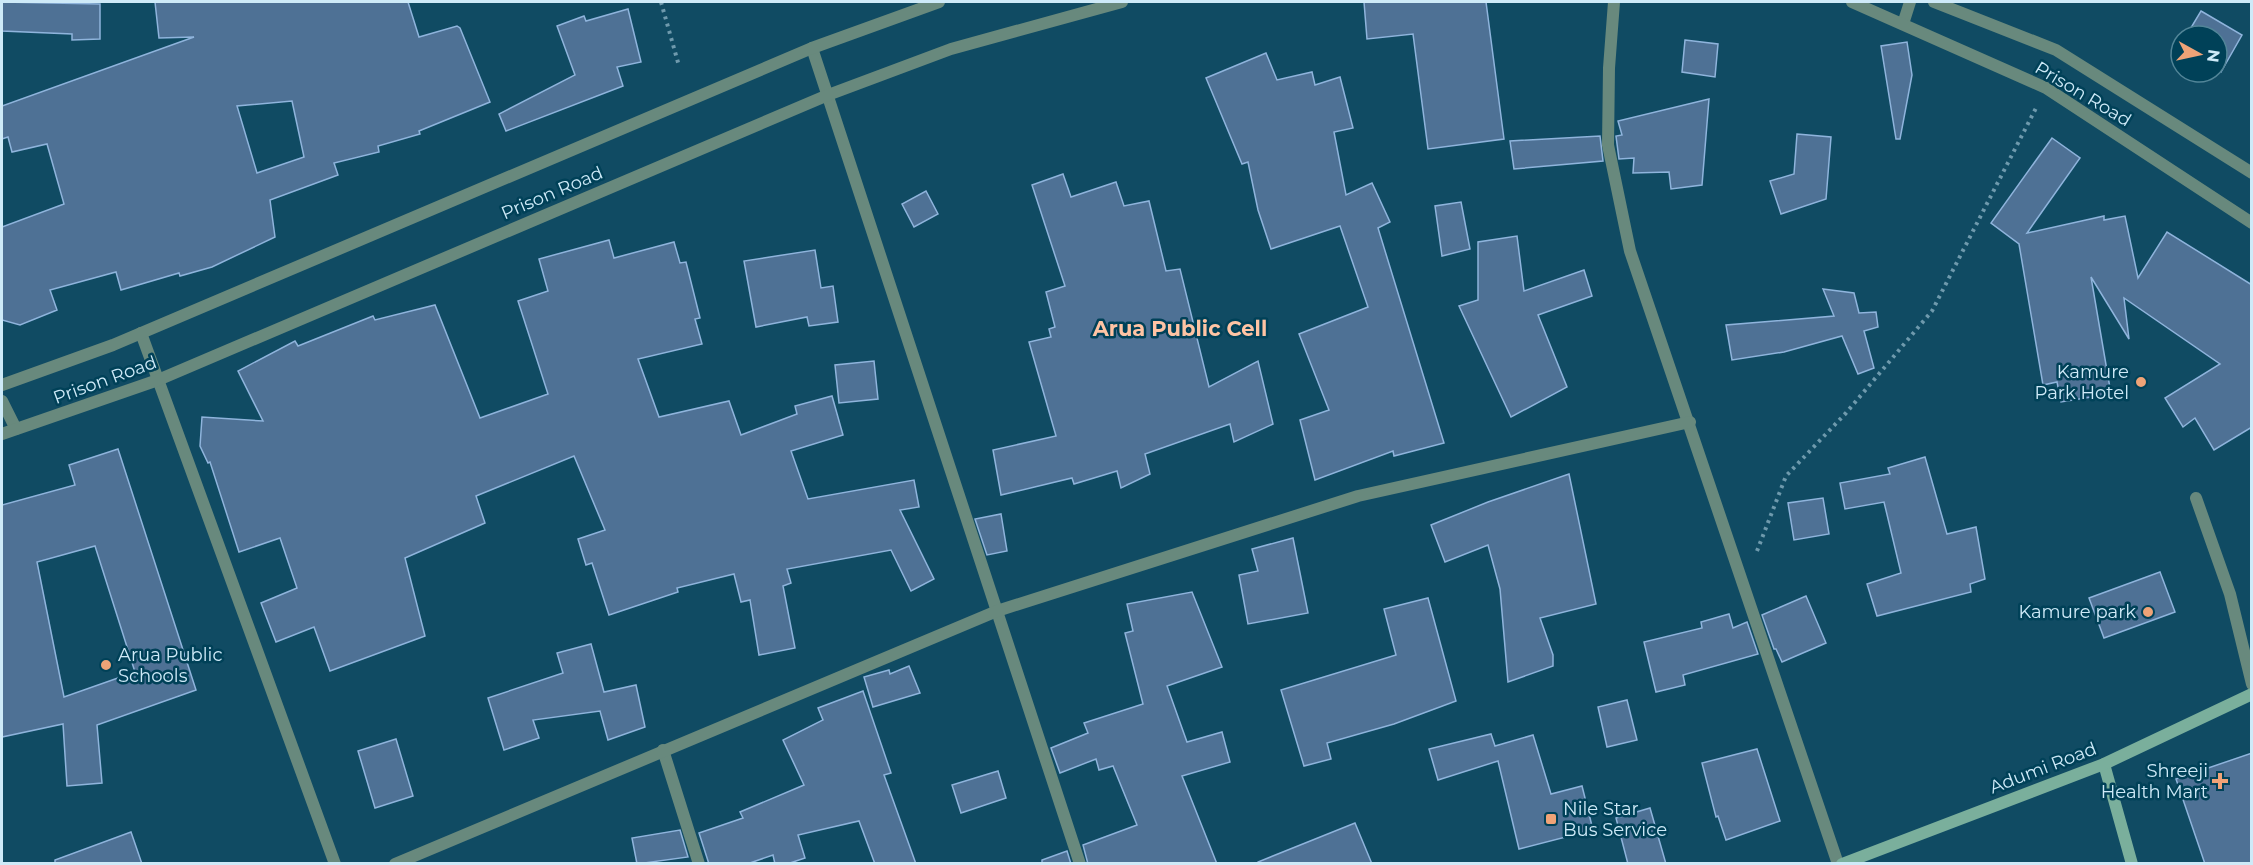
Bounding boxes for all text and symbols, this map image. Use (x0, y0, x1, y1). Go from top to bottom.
north arrow (2169, 24, 2229, 84)
text: N (2203, 48, 2224, 64)
street label: Prison Road (2031, 57, 2135, 131)
street label: Prison Road (498, 162, 606, 224)
district label: Arua Public Cell (1092, 316, 1267, 341)
street label: Prison Road (50, 351, 160, 409)
place label: Kamure Park Hotel (2035, 361, 2129, 404)
marker: Kamure Park Hotel (2134, 375, 2148, 389)
place label: Kamure park (2018, 601, 2136, 623)
marker: Kamure park (2141, 605, 2155, 619)
place label: Arua Public Schools (118, 644, 223, 687)
marker: Arua Public Schools (99, 658, 113, 672)
street label: Adumi Road (1986, 738, 2100, 798)
place label: Shreeji Health Mart (2101, 760, 2208, 803)
marker: Shreeji Health Mart (2213, 774, 2227, 788)
place label: Nile Star Bus Service (1563, 798, 1667, 841)
marker: Nile Star Bus Service (1544, 812, 1558, 826)

